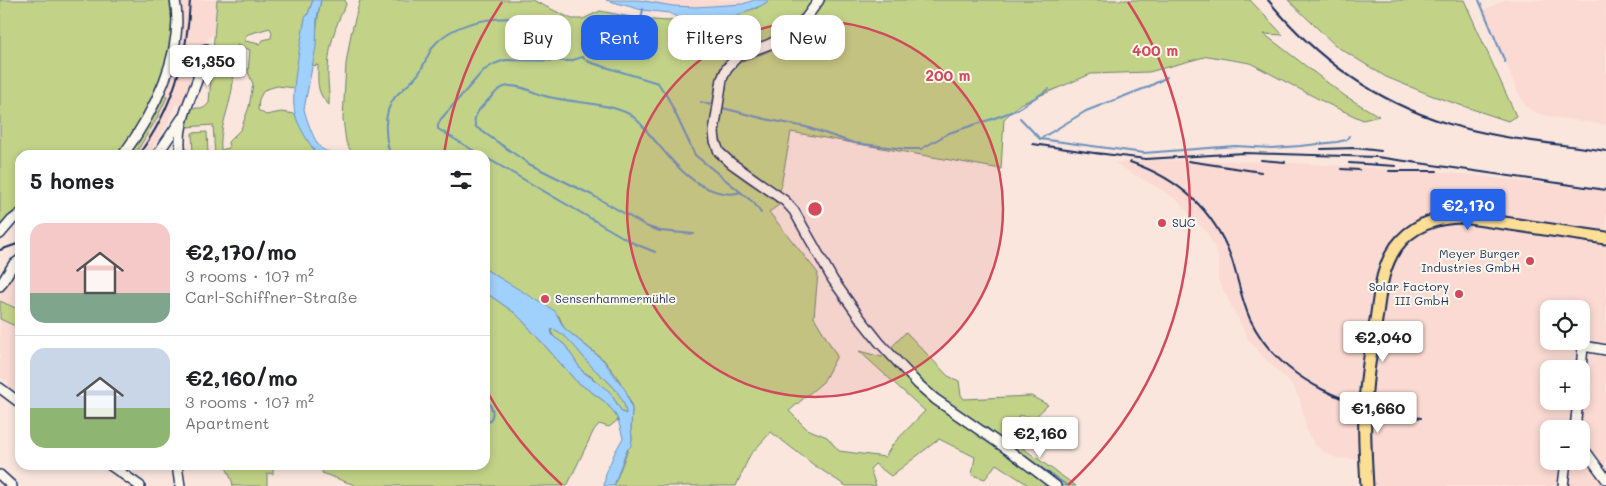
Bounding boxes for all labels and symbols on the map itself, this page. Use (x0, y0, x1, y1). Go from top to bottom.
text: 400 m (1132, 40, 1178, 60)
pin: €1,350 (167, 44, 249, 87)
text: 200 m (926, 65, 971, 85)
pin: €2,170 (1427, 188, 1509, 231)
centre of rings (806, 200, 824, 218)
place label: SUC (1172, 214, 1196, 230)
marker: SUC (1156, 217, 1168, 229)
place label: Meyer Burger Industries GmbH (1421, 245, 1520, 275)
marker: Meyer Burger Industries GmbH (1524, 255, 1536, 267)
place label: Solar Factory III GmbH (1369, 278, 1449, 308)
marker: Solar Factory III GmbH (1453, 288, 1465, 300)
place label: Sensenhammermühle (555, 290, 676, 306)
marker: Sensenhammermühle (539, 293, 551, 305)
pin: €2,040 (1342, 320, 1424, 363)
pin: €1,660 (1337, 392, 1419, 434)
pin: €2,160 (999, 416, 1081, 459)

